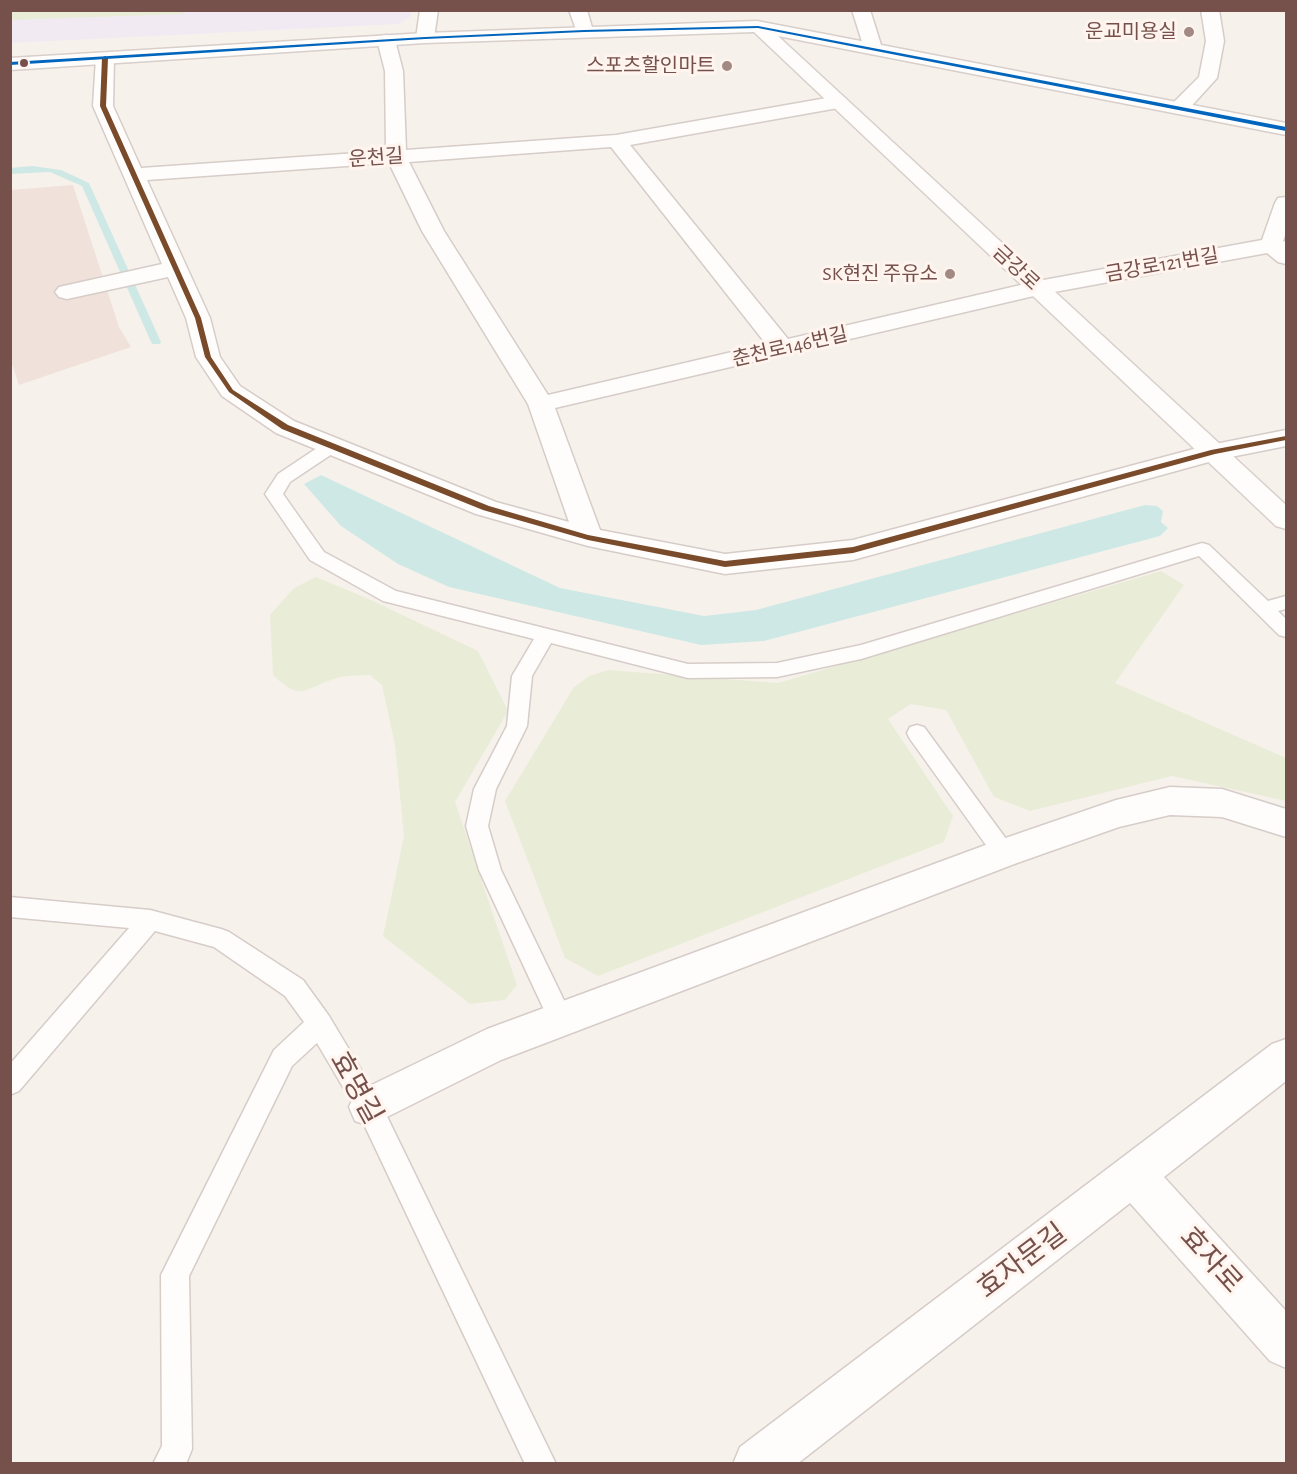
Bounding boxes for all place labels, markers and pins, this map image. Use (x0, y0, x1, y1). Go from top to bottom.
place label: 운교미용실 (1085, 20, 1177, 44)
marker: 운교미용실 (1182, 25, 1196, 39)
place label: 스포츠할인마트 (586, 54, 715, 78)
unlabelled marker (18, 57, 30, 69)
marker: 스포츠할인마트 (720, 59, 734, 73)
place label: SK현진 주유소 (822, 262, 938, 286)
marker: SK현진 주유소 (943, 267, 957, 281)

